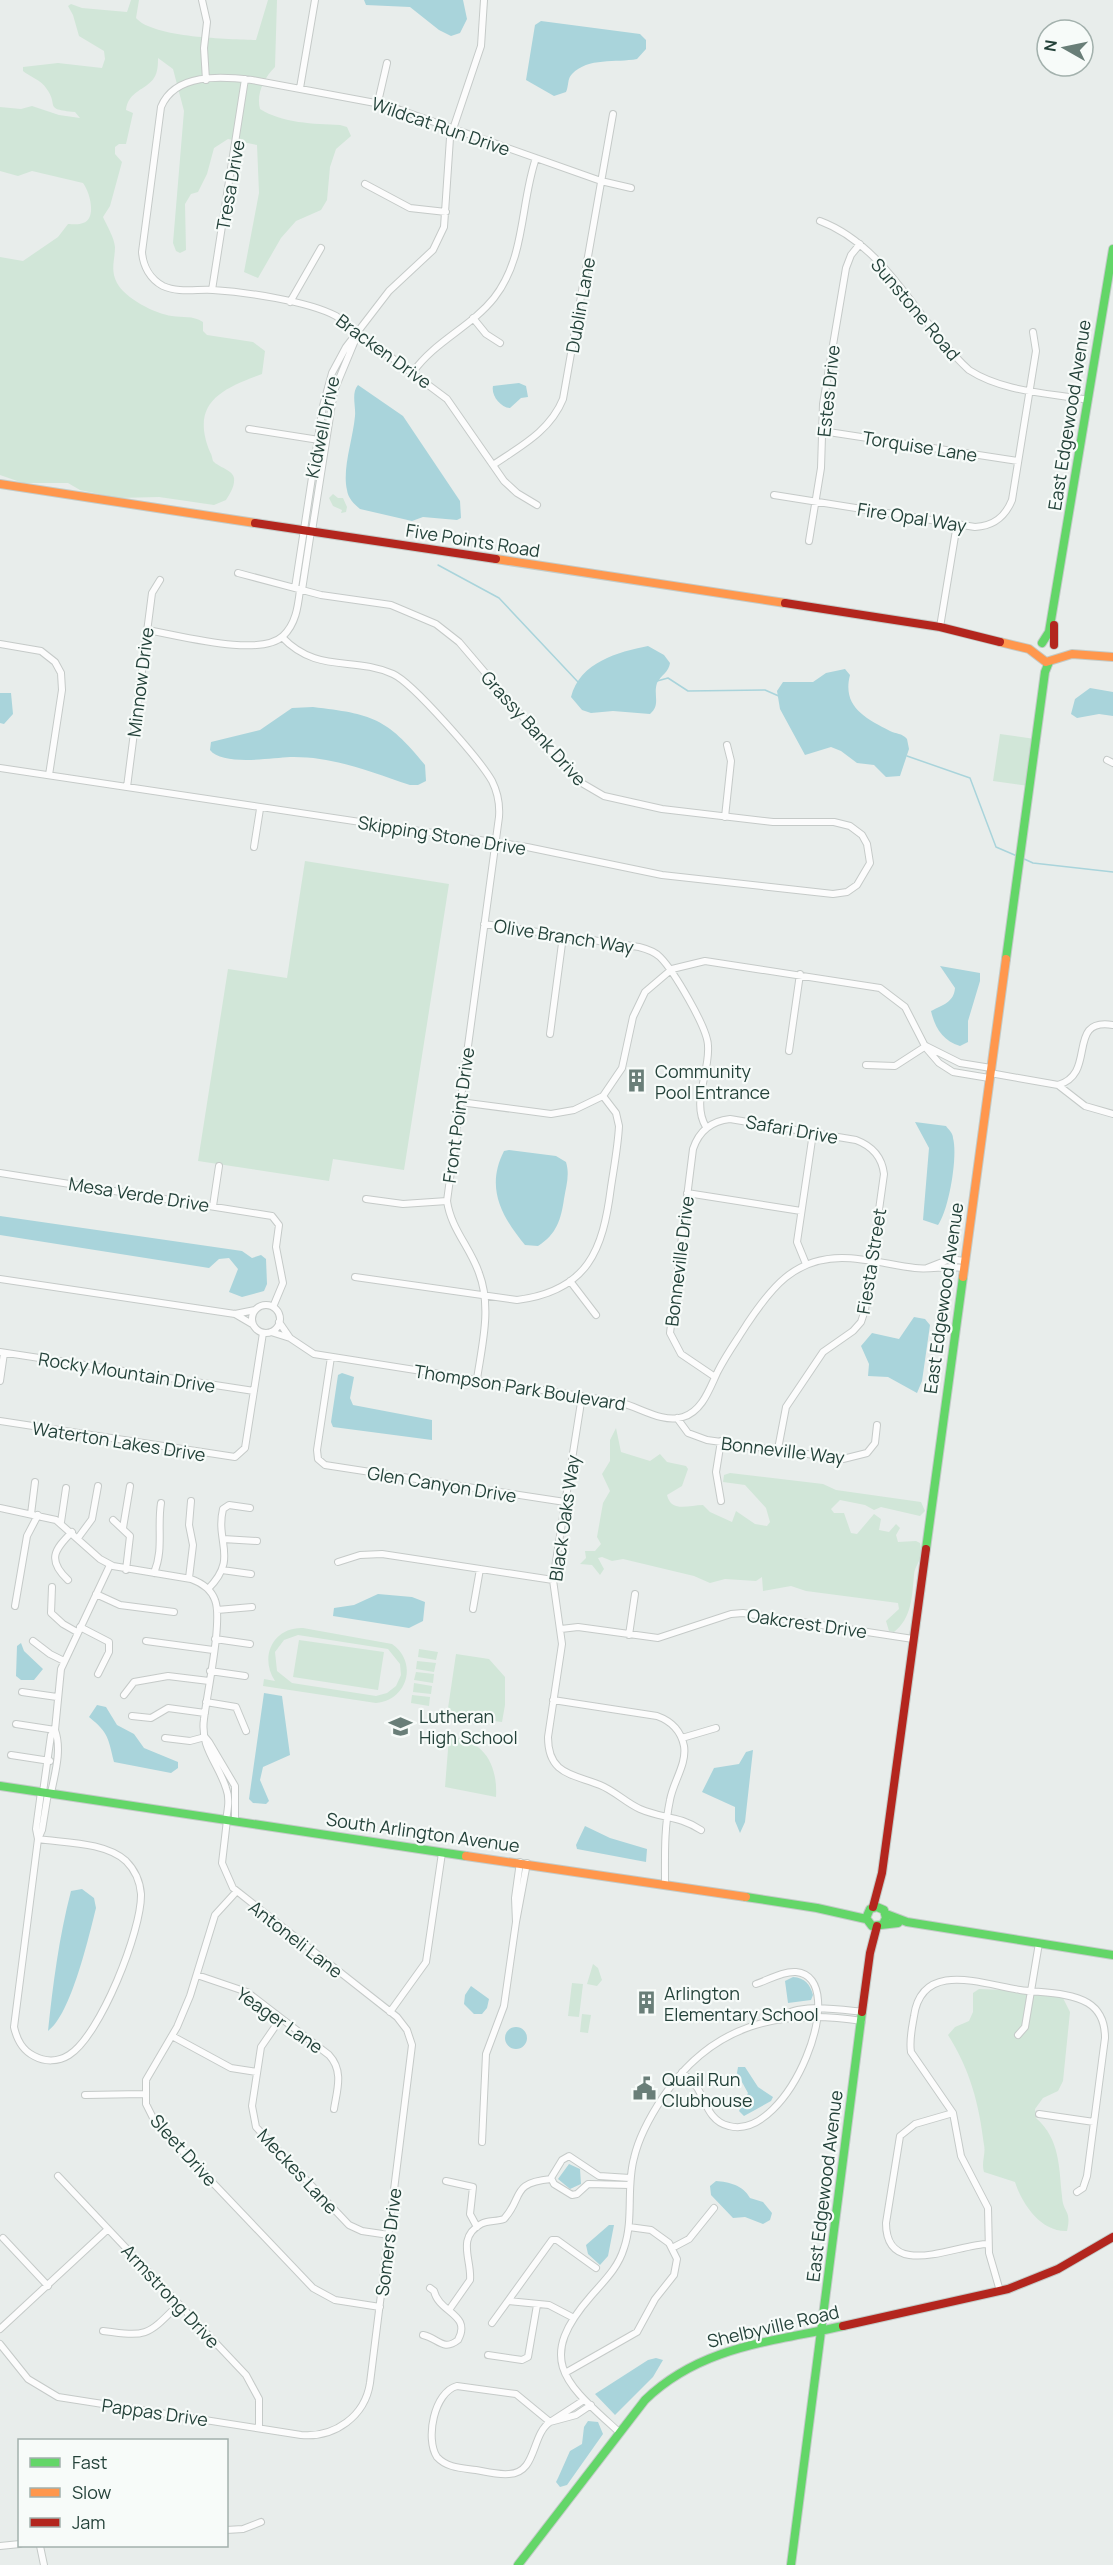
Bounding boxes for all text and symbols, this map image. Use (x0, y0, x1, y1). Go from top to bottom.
north arrow (1035, 18, 1095, 78)
text: N (1038, 38, 1062, 53)
street label: Wildcat Run Drive (369, 91, 513, 161)
street label: Tresa Drive (210, 138, 250, 232)
street label: Sunstone Road (866, 253, 966, 365)
street label: Dublin Lane (560, 255, 600, 355)
street label: Bracken Drive (331, 308, 437, 394)
street label: East Edgewood Avenue (1042, 318, 1096, 512)
street label: Estes Drive (811, 344, 845, 438)
street label: Kidwell Drive (299, 374, 345, 480)
street label: Torquise Lane (861, 425, 979, 467)
street label: Fire Opal Way (856, 497, 969, 538)
street label: Five Points Road (404, 518, 542, 562)
street label: Minnow Drive (121, 626, 159, 738)
street label: Grassy Bank Drive (476, 665, 592, 791)
street label: Skipping Stone Drive (356, 810, 528, 860)
street label: Olive Branch Way (492, 913, 636, 959)
street label: Front Point Drive (437, 1046, 479, 1184)
place label: Community Pool Entrance (655, 1059, 770, 1104)
building icon: Community Pool Entrance (624, 1068, 650, 1094)
street label: Safari Drive (744, 1109, 840, 1149)
street label: Mesa Verde Drive (67, 1171, 211, 1217)
street label: Bonneville Drive (659, 1194, 699, 1328)
street label: East Edgewood Avenue (918, 1201, 968, 1395)
street label: Fiesta Street (851, 1206, 891, 1316)
street label: Rocky Mountain Drive (37, 1346, 217, 1398)
street label: Thompson Park Boulevard (412, 1358, 628, 1416)
street label: Waterton Lakes Drive (31, 1415, 207, 1467)
street label: Bonneville Way (720, 1431, 847, 1470)
street label: Black Oaks Way (543, 1453, 585, 1583)
street label: Glen Canyon Drive (366, 1460, 518, 1508)
street label: Oakcrest Drive (745, 1603, 869, 1643)
place label: Lutheran High School (419, 1704, 518, 1749)
school or university icon: Lutheran High School (388, 1713, 414, 1739)
street label: South Arlington Avenue (325, 1807, 521, 1857)
street label: Antoneli Lane (244, 1895, 348, 1983)
street label: Yeager Lane (232, 1981, 328, 2059)
place label: Arlington Elementary School (664, 1981, 819, 2026)
building icon: Arlington Elementary School (633, 1990, 659, 2016)
place label: Quail Run Clubhouse (662, 2067, 752, 2112)
public building icon: Quail Run Clubhouse (631, 2076, 657, 2102)
street label: East Edgewood Avenue (800, 2089, 848, 2283)
street label: Sleet Drive (145, 2109, 223, 2191)
street label: Meckes Lane (252, 2123, 344, 2219)
street label: Somers Drive (369, 2187, 407, 2297)
street label: Armstrong Drive (117, 2239, 225, 2353)
street label: Shelbyville Road (705, 2299, 841, 2353)
street label: Pappas Drive (100, 2393, 210, 2431)
legend (18, 2439, 228, 2547)
text: Fast (72, 2450, 107, 2474)
text: Slow (72, 2480, 112, 2504)
text: Jam (72, 2510, 106, 2534)

